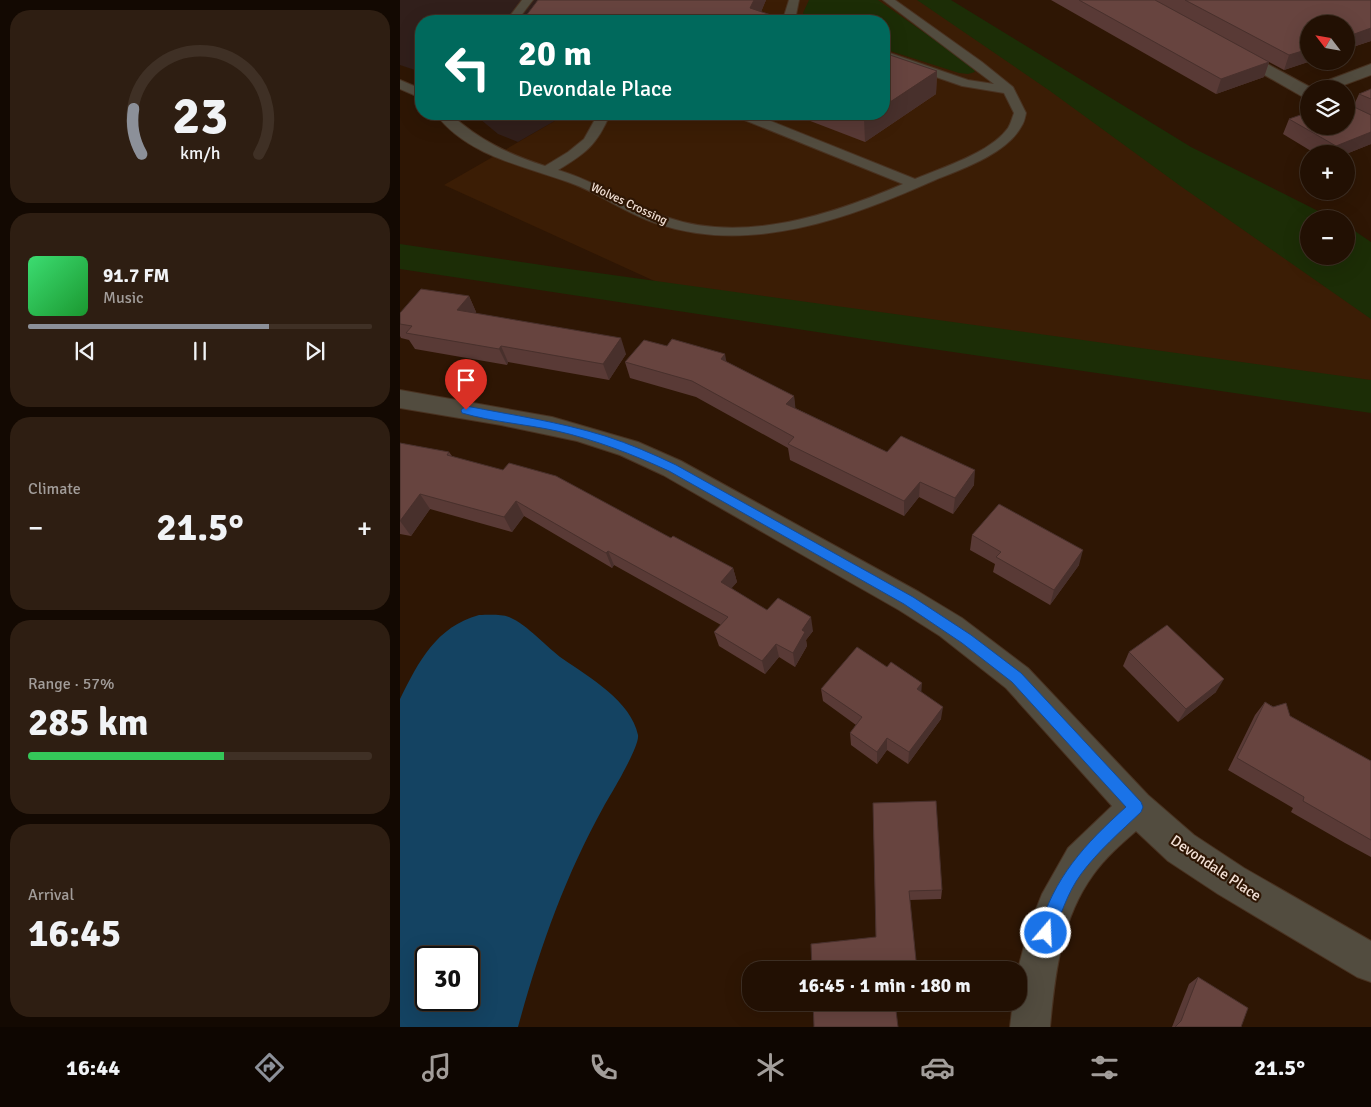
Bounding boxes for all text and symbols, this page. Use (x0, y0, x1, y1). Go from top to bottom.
north arrow (1300, 15, 1355, 70)
map controls (1300, 15, 1355, 265)
text: 20 m (518, 32, 592, 75)
icon: left (435, 35, 500, 100)
text: Devondale Place (518, 75, 672, 102)
button: layers (1300, 80, 1355, 135)
text: 23 (172, 84, 228, 148)
text: km/h (180, 142, 220, 164)
button: + (1300, 145, 1355, 200)
street label: Wolves Crossing (588, 180, 670, 228)
button: − (1300, 210, 1355, 265)
text: 91.7 FM (103, 264, 169, 288)
text: Music (103, 288, 144, 308)
icon: previous (71, 337, 99, 365)
icon: pause (186, 337, 214, 365)
icon: next (301, 337, 329, 365)
pin (445, 359, 487, 410)
icon: arrive (452, 366, 480, 394)
text: Climate (28, 479, 81, 499)
text: 21.5° (156, 504, 244, 551)
text: − (28, 511, 43, 545)
text: + (357, 511, 372, 545)
text: Range · 57% (28, 674, 114, 694)
text: 285 km (28, 699, 149, 746)
street label: Devondale Place (1167, 831, 1265, 905)
text: Arrival (28, 885, 74, 905)
position arrow (1019, 906, 1071, 958)
text: 16:45 (28, 910, 121, 957)
speed limit sign: 30 (415, 946, 480, 1011)
text: 16:45 · 1 min · 180 m (798, 974, 971, 998)
icon: directions (252, 1050, 287, 1085)
icon: music (419, 1050, 454, 1085)
icon: phone (586, 1050, 621, 1085)
icon: climate (753, 1050, 788, 1085)
icon: car (920, 1050, 955, 1085)
icon: filters (1087, 1050, 1122, 1085)
text: 16:44 (66, 1054, 120, 1081)
text: 21.5° (1254, 1054, 1305, 1081)

